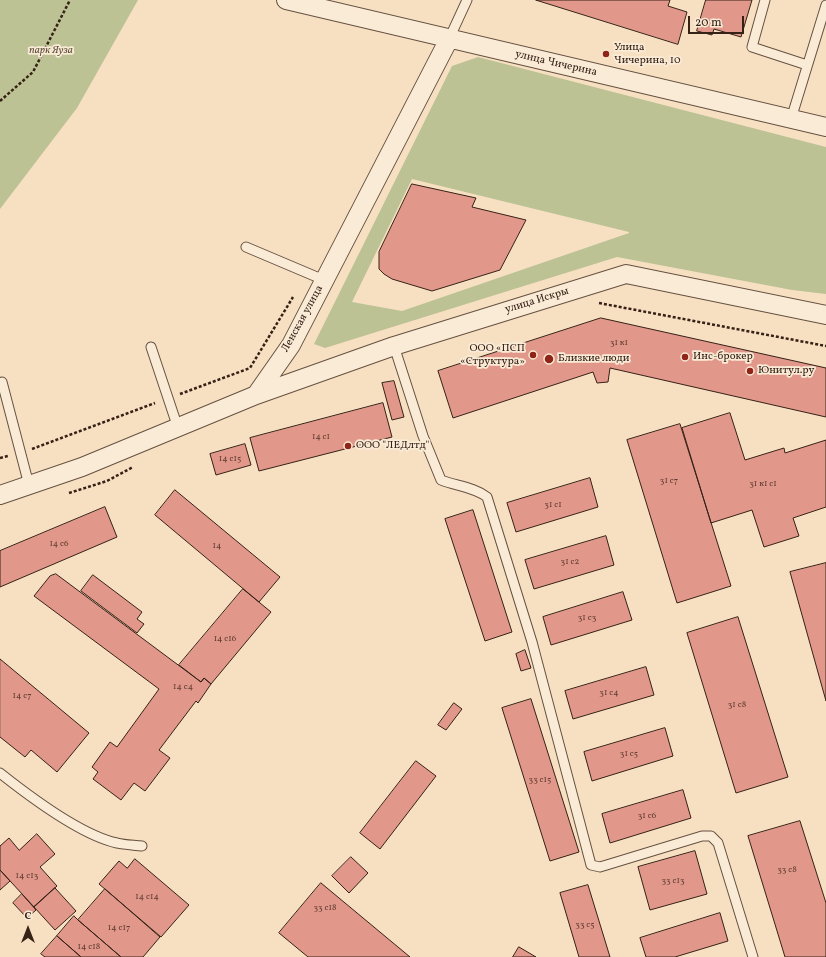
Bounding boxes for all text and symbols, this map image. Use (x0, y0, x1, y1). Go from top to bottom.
scale bar (690, 8, 746, 34)
text: 20 m (695, 15, 722, 31)
place label: Улица Чичерина, 10 (614, 41, 681, 67)
park label: парк Яуза (29, 44, 73, 58)
street label: улица Чичерина (514, 48, 598, 80)
marker: Улица Чичерина, 10 (601, 49, 611, 59)
street label: Ленская улица (279, 283, 327, 355)
street label: улица Искры (504, 285, 570, 317)
house number: 31 к1 (610, 338, 628, 348)
place label: ООО «ПСП «Структура» (460, 342, 525, 368)
marker: ООО «ПСП «Структура» (528, 350, 538, 360)
place label: Инс-брокер (693, 350, 753, 364)
place label: Близкие люди (558, 352, 629, 366)
marker: Инс-брокер (680, 352, 690, 362)
marker: Близкие люди (543, 353, 555, 365)
place label: Юнитул.ру (758, 364, 814, 378)
marker: Юнитул.ру (745, 366, 755, 376)
house number: 14 с1 (312, 432, 330, 442)
place label: ООО "ЛЕДлтд" (356, 439, 429, 453)
marker: ООО "ЛЕДлтд" (343, 441, 353, 451)
house number: 14 с15 (219, 454, 241, 464)
house number: 31 с7 (660, 476, 678, 486)
house number: 31 к1 с1 (749, 479, 777, 489)
house number: 31 с1 (544, 500, 562, 510)
house number: 14 с6 (49, 539, 69, 549)
house number: 14 (213, 541, 221, 551)
house number: 31 с2 (561, 557, 579, 567)
house number: 31 с3 (578, 613, 596, 623)
house number: 14 с16 (214, 634, 236, 644)
house number: 14 с4 (173, 682, 193, 692)
house number: 31 с4 (599, 688, 619, 698)
house number: 14 с7 (12, 691, 32, 701)
house number: 31 с8 (728, 700, 746, 710)
house number: 31 с5 (620, 749, 638, 759)
house number: 33 с15 (529, 775, 551, 785)
house number: 31 с6 (638, 811, 656, 821)
house number: 33 с8 (777, 865, 797, 875)
house number: 14 с13 (16, 871, 38, 881)
house number: 33 с13 (661, 876, 685, 886)
house number: 14 с14 (135, 892, 159, 902)
house number: 33 с18 (313, 903, 337, 913)
north arrow (8, 909, 48, 949)
text: С (24, 909, 32, 924)
house number: 33 с5 (575, 920, 595, 930)
house number: 14 с17 (108, 923, 130, 933)
house number: 14 с18 (78, 942, 100, 952)

